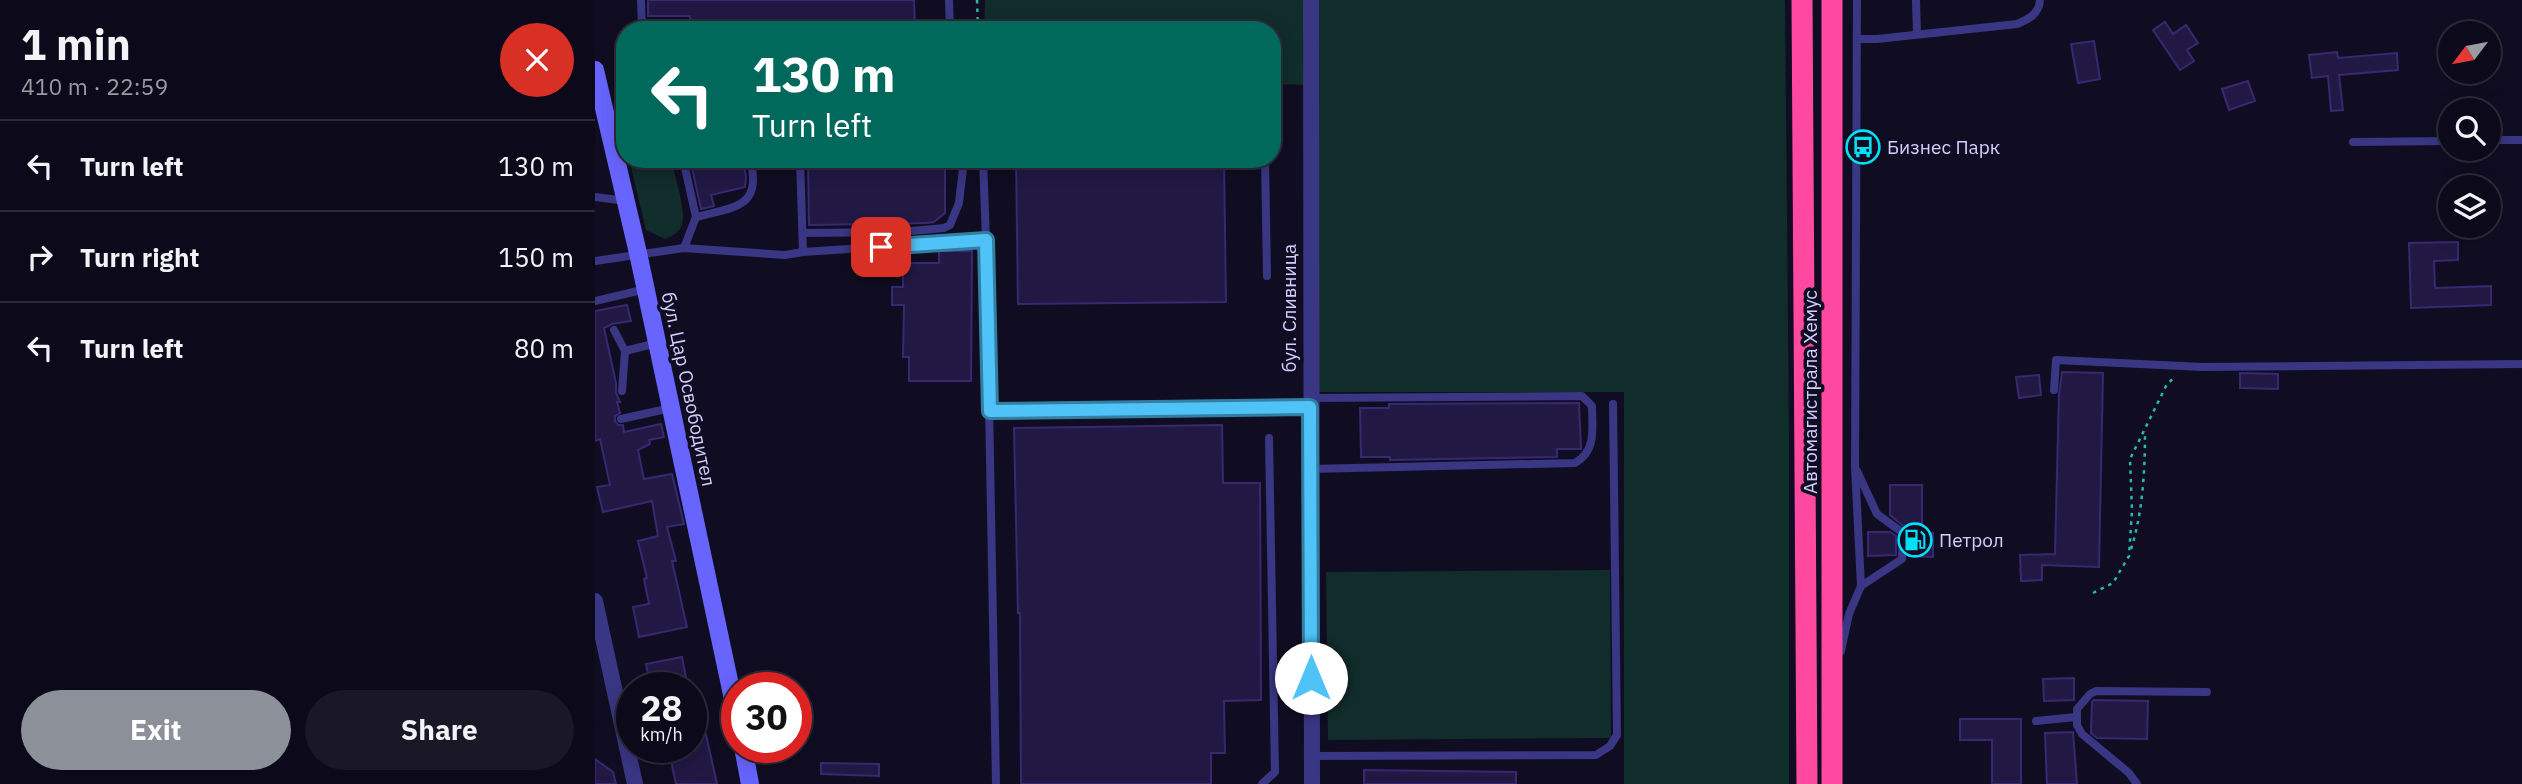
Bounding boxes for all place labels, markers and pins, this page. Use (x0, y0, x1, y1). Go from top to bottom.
bus stop icon: Бизнес Парк (1844, 128, 1882, 166)
place label: Бизнес Парк (1887, 135, 2000, 159)
pin (851, 217, 911, 277)
fuel station icon: Петрол (1896, 521, 1934, 559)
place label: Петрол (1939, 528, 2004, 552)

